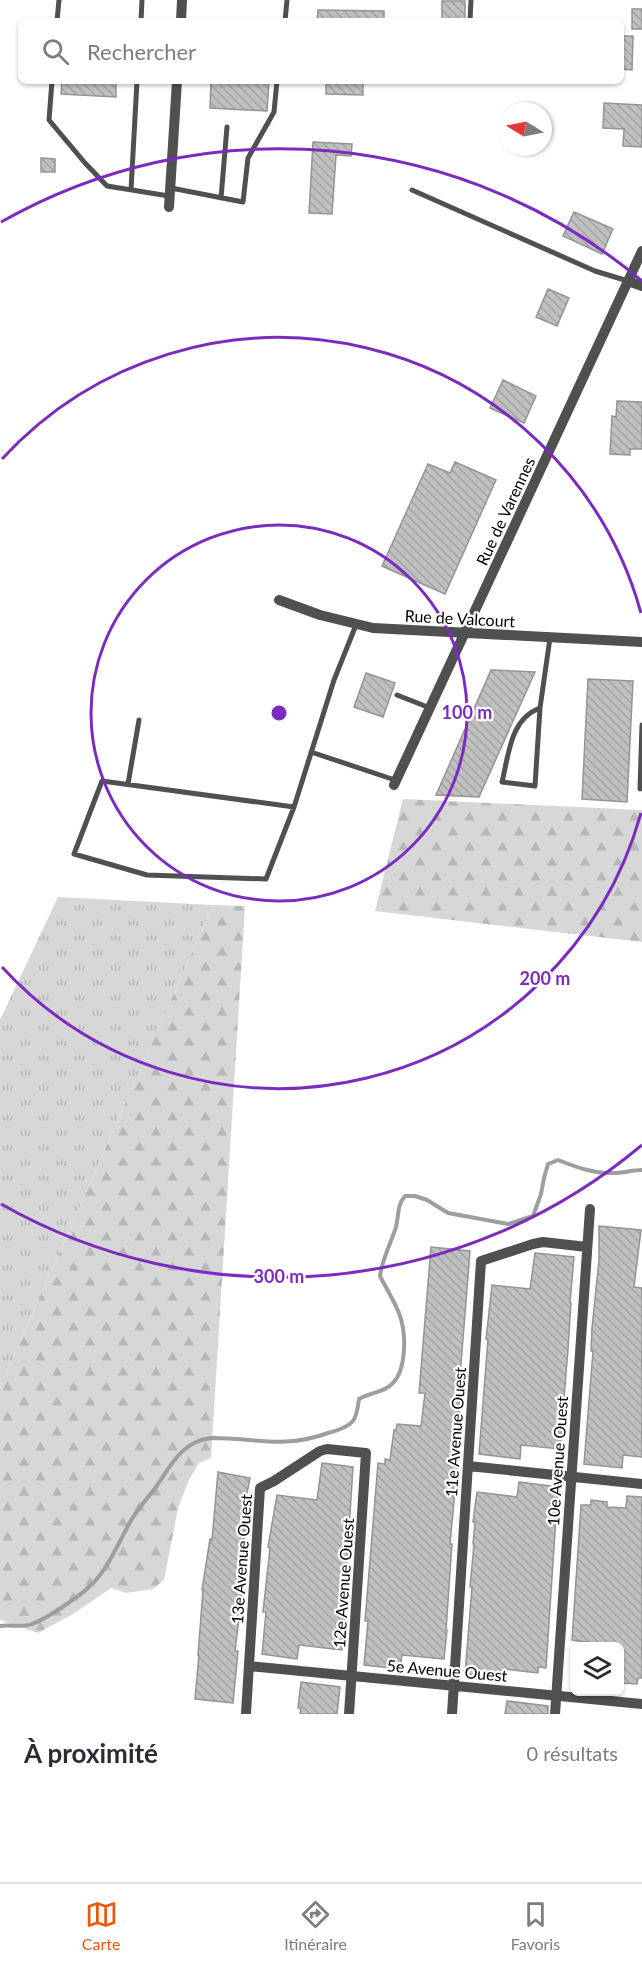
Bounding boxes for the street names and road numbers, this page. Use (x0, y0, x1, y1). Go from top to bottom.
street label: Rue de Varennes (472, 454, 538, 568)
street label: Rue de Valcourt (404, 606, 516, 630)
street label: 11e Avenue Ouest (441, 1366, 469, 1498)
street label: 10e Avenue Ouest (543, 1395, 571, 1527)
street label: 13e Avenue Ouest (227, 1493, 255, 1625)
street label: 12e Avenue Ouest (329, 1517, 357, 1649)
street label: 5e Avenue Ouest (386, 1655, 508, 1685)

